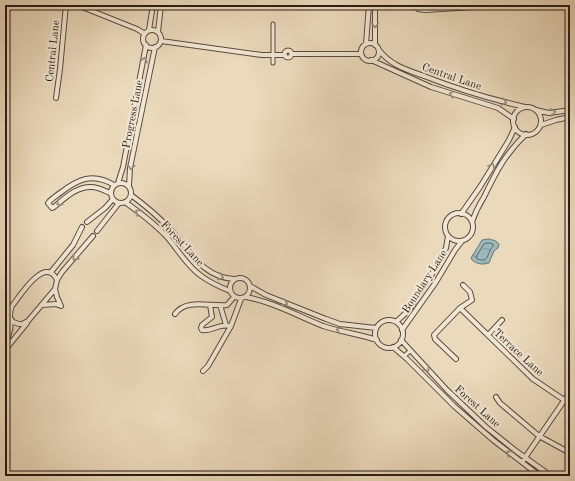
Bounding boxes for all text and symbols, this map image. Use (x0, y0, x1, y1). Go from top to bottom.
street label: Central Lane (45, 20, 62, 83)
one-way arrow (370, 22, 379, 28)
one-way arrow (139, 57, 148, 63)
street label: Central Lane (420, 62, 483, 93)
street label: Progress Lane (121, 79, 145, 149)
one-way arrow (449, 90, 456, 99)
one-way arrow (500, 97, 507, 106)
one-way arrow (550, 108, 556, 117)
one-way arrow (488, 163, 495, 170)
one-way arrow (127, 164, 136, 170)
one-way arrow (57, 198, 64, 205)
one-way arrow (136, 209, 143, 216)
street label: Forest Lane (158, 219, 205, 269)
street label: Boundary Lane (401, 248, 450, 316)
one-way arrow (72, 253, 79, 260)
one-way arrow (218, 272, 225, 280)
one-way arrow (281, 298, 289, 306)
one-way arrow (336, 326, 343, 335)
street label: Terrace Lane (491, 327, 545, 379)
one-way arrow (422, 364, 430, 372)
street label: Forest Lane (452, 384, 502, 430)
one-way arrow (506, 450, 513, 457)

